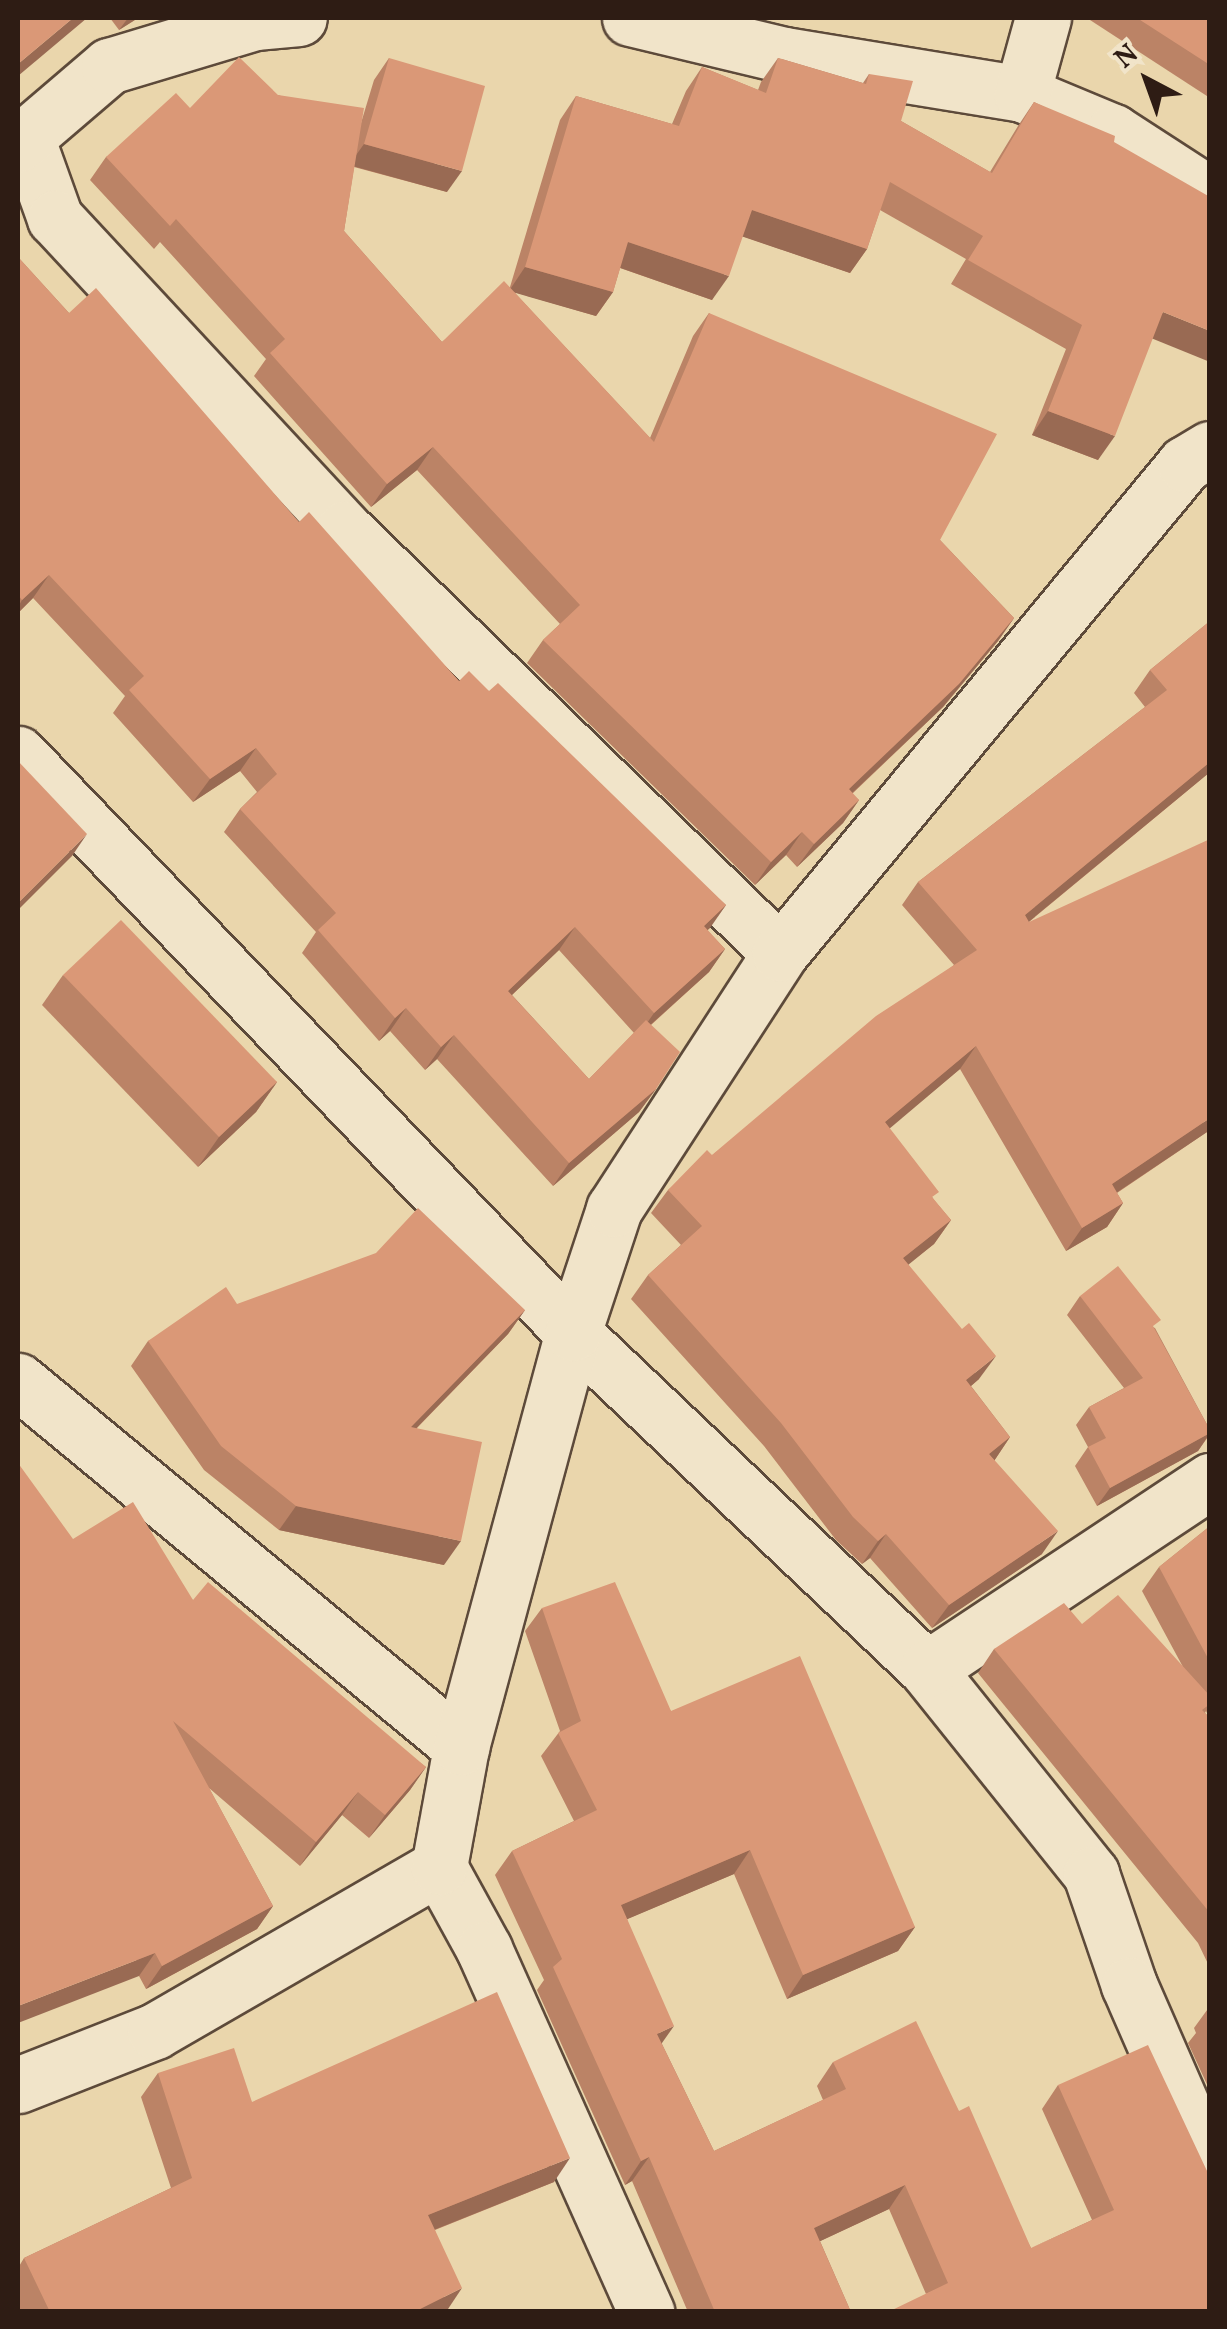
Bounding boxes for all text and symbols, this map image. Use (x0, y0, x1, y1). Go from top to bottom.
north arrow (1097, 30, 1197, 130)
text: N (1107, 36, 1147, 78)

